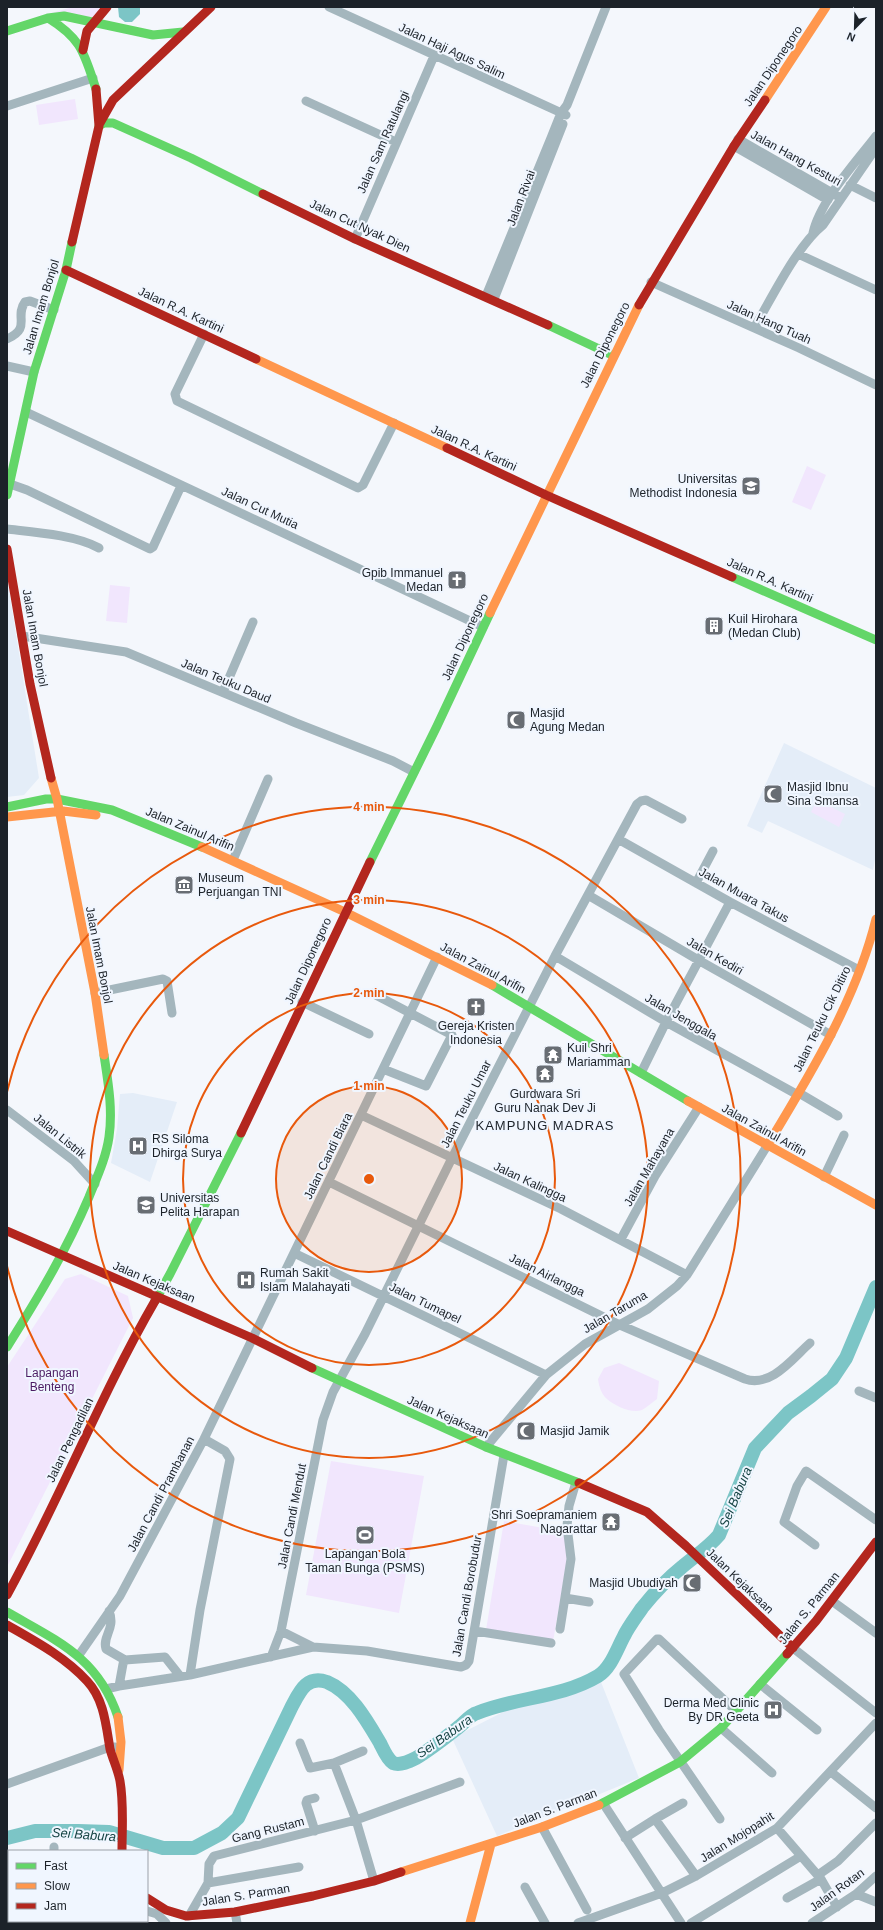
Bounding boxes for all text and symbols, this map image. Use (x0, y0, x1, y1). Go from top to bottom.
north arrow (835, 8, 875, 48)
street label: Jalan Haji Agus Salim (396, 20, 508, 82)
street label: Jalan Diponegoro (741, 23, 805, 109)
text: N (845, 30, 857, 44)
street label: Jalan Sam Ratulangi (354, 89, 412, 195)
street label: Jalan Hang Kesturi (748, 127, 844, 189)
street label: Jalan Rivai (504, 168, 538, 228)
street label: Jalan Cut Nyak Dien (307, 197, 413, 255)
street label: Jalan Imam Bonjol (20, 258, 62, 356)
street label: Jalan R.A. Kartini (136, 284, 226, 336)
street label: Jalan Hang Tuah (725, 297, 813, 347)
street label: Jalan Diponegoro (577, 300, 633, 390)
street label: Jalan R.A. Kartini (429, 422, 519, 474)
place label: Universitas Methodist Indonesia (630, 472, 737, 500)
school or university icon: Universitas Methodist Indonesia (740, 475, 762, 497)
street label: Jalan Cut Mutia (219, 484, 301, 532)
street label: Jalan R.A. Kartini (725, 555, 815, 605)
place label: Gpib Immanuel Medan (362, 566, 443, 594)
church icon: Gpib Immanuel Medan (446, 569, 468, 591)
street label: Jalan Imam Bonjol (20, 588, 50, 688)
street label: Jalan Diponegoro (439, 591, 491, 683)
place label: Kuil Hirohara (Medan Club) (728, 612, 801, 640)
building icon: Kuil Hirohara (Medan Club) (703, 615, 725, 637)
street label: Jalan Teuku Daud (179, 656, 273, 706)
place label: Masjid Agung Medan (530, 706, 605, 734)
mosque icon: Masjid Agung Medan (505, 709, 527, 731)
place label: Masjid Ibnu Sina Smansa (787, 780, 859, 808)
mosque icon: Masjid Ibnu Sina Smansa (762, 783, 784, 805)
text: 4 min (353, 800, 385, 814)
street label: Jalan Zainul Arifin (144, 804, 236, 854)
street label: Jalan Muara Takus (697, 865, 791, 925)
place label: Museum Perjuangan TNI (198, 871, 282, 899)
museum icon: Museum Perjuangan TNI (173, 874, 195, 896)
text: 3 min (353, 893, 385, 907)
street label: Jalan Imam Bonjol (83, 905, 115, 1005)
street label: Jalan Diponegoro (282, 915, 334, 1007)
street label: Jalan Kediri (684, 934, 746, 978)
street label: Jalan Zainul Arifin (438, 940, 528, 996)
street label: Jalan Teuku Cik Ditiro (790, 964, 854, 1074)
text: 2 min (353, 986, 385, 1000)
street label: Jalan Jenggala (643, 991, 720, 1043)
church icon: Gereja Kristen Indonesia (465, 996, 487, 1018)
place label: Gereja Kristen Indonesia (438, 1019, 514, 1047)
place label: Kuil Shri Mariamman (567, 1041, 630, 1069)
temple icon: Kuil Shri Mariamman (542, 1044, 564, 1066)
street label: Jalan Teuku Umar (438, 1058, 494, 1150)
temple icon: Gurdwara Sri Guru Nanak Dev Ji (534, 1063, 556, 1085)
text: 1 min (353, 1079, 385, 1093)
place label: Gurdwara Sri Guru Nanak Dev Ji (494, 1087, 596, 1115)
street label: Jalan Zainul Arifin (719, 1101, 809, 1159)
street label: Jalan Candi Biara (301, 1110, 355, 1202)
street label: Jalan Listrik (31, 1111, 90, 1162)
district label: KAMPUNG MADRAS (476, 1118, 614, 1133)
street label: Jalan Mahayana (621, 1125, 677, 1209)
place label: RS Siloma Dhirga Surya (152, 1132, 222, 1160)
hospital icon: RS Siloma Dhirga Surya (127, 1135, 149, 1157)
street label: Jalan Kalingga (491, 1159, 569, 1205)
centre of rings (362, 1172, 376, 1186)
place label: Universitas Pelita Harapan (160, 1191, 239, 1219)
school or university icon: Universitas Pelita Harapan (135, 1194, 157, 1216)
street label: Jalan Airlangga (507, 1251, 587, 1299)
street label: Jalan Kejaksaan (111, 1258, 197, 1306)
place label: Rumah Sakit Islam Malahayati (260, 1266, 350, 1294)
hospital icon: Rumah Sakit Islam Malahayati (235, 1269, 257, 1291)
street label: Jalan Tumapel (387, 1280, 463, 1326)
street label: Jalan Taruma (580, 1288, 650, 1336)
park label: Lapangan Benteng (25, 1366, 79, 1394)
street label: Jalan Kejaksaan (405, 1393, 491, 1441)
street label: Jalan Pengadilan (44, 1396, 96, 1484)
mosque icon: Masjid Jamik (515, 1420, 537, 1442)
place label: Masjid Jamik (540, 1424, 610, 1438)
street label: Jalan Candi Prambanan (125, 1434, 197, 1554)
street label: Jalan Candi Mendut (275, 1462, 309, 1570)
water label: Sei Babura (716, 1465, 755, 1530)
place label: Shri Soepramaniem Nagarattar (491, 1508, 597, 1536)
temple icon: Shri Soepramaniem Nagarattar (600, 1511, 622, 1533)
sports icon: Lapangan Bola Taman Bunga (PSMS) (354, 1524, 376, 1546)
street label: Jalan Candi Borobudur (449, 1534, 485, 1658)
street label: Jalan Kejaksaan (703, 1545, 777, 1617)
place label: Lapangan Bola Taman Bunga (PSMS) (305, 1547, 425, 1575)
street label: Jalan S. Parman (776, 1569, 842, 1647)
mosque icon: Masjid Ubudiyah (681, 1572, 703, 1594)
place label: Masjid Ubudiyah (589, 1576, 678, 1590)
place label: Derma Med Clinic By DR Geeta (664, 1696, 759, 1724)
hospital icon: Derma Med Clinic By DR Geeta (762, 1699, 784, 1721)
water label: Sei Babura (414, 1712, 475, 1761)
street label: Jalan S. Parman (511, 1786, 599, 1830)
street label: Jalan Mojopahit (698, 1808, 777, 1865)
street label: Gang Rustam (230, 1814, 306, 1846)
water label: Sei Babura (51, 1825, 117, 1844)
legend (8, 1850, 148, 1922)
text: Fast (44, 1859, 68, 1873)
street label: Jalan Rotan (807, 1866, 867, 1914)
text: Slow (44, 1879, 70, 1893)
street label: Jalan S. Parman (201, 1881, 291, 1909)
text: Jam (44, 1899, 67, 1913)

